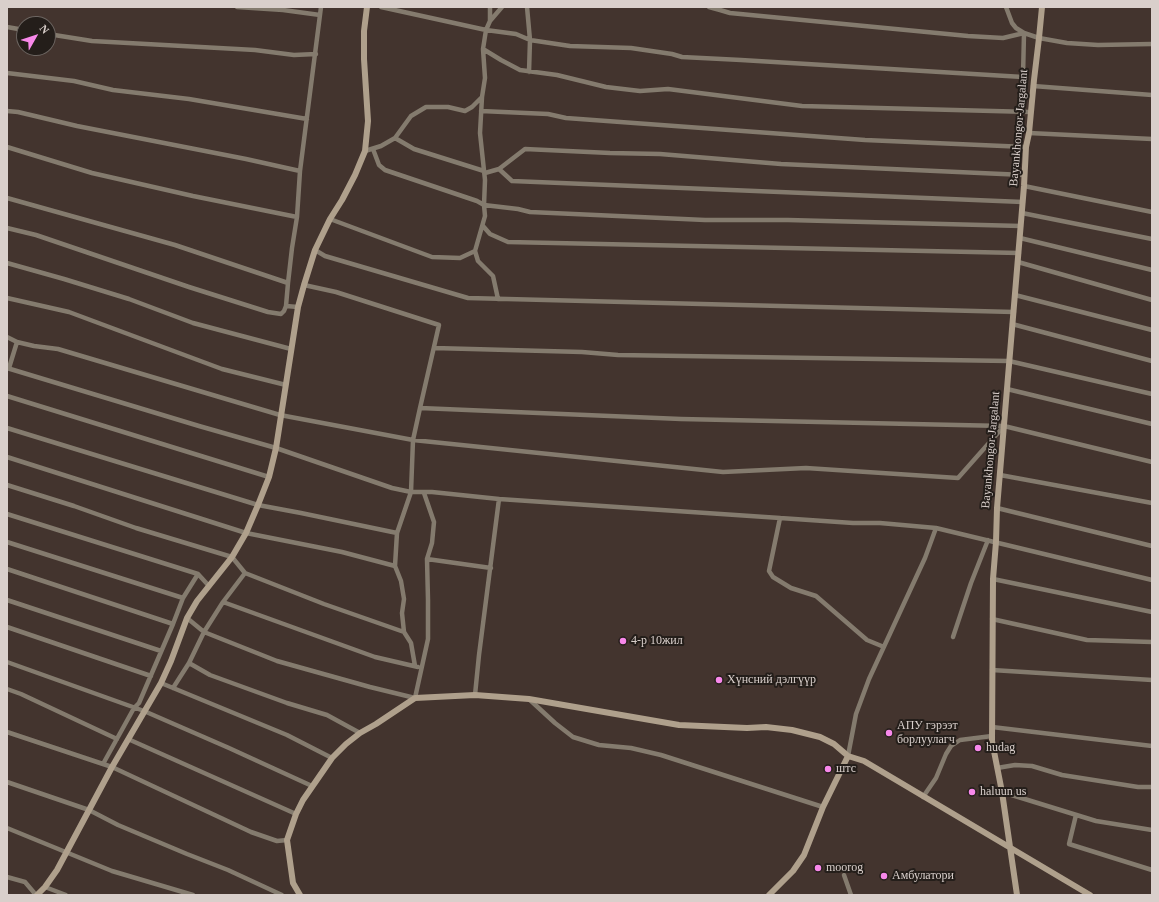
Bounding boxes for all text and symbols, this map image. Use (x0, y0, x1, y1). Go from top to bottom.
north arrow (16, 16, 56, 56)
text: N (37, 22, 52, 36)
street label: Bayankhongor-Jargalant (1007, 69, 1031, 187)
street label: Bayankhongor-Jargalant (979, 391, 1003, 509)
place label: 4-р 10жил (631, 634, 683, 648)
marker: 4-р 10жил (618, 636, 628, 646)
place label: Хүнсний дэлгүүр (727, 673, 816, 687)
marker: Хүнсний дэлгүүр (714, 675, 724, 685)
place label: АПУ гэрээт борлуулагч (897, 719, 958, 747)
marker: АПУ гэрээт борлуулагч (884, 728, 894, 738)
place label: hudag (986, 741, 1015, 755)
marker: hudag (973, 743, 983, 753)
place label: штс (836, 762, 856, 776)
marker: штс (823, 764, 833, 774)
place label: haluun us (980, 785, 1026, 799)
marker: haluun us (967, 787, 977, 797)
place label: moorog (826, 861, 863, 875)
marker: moorog (813, 863, 823, 873)
place label: Амбулатори (892, 869, 954, 883)
marker: Амбулатори (879, 871, 889, 881)

